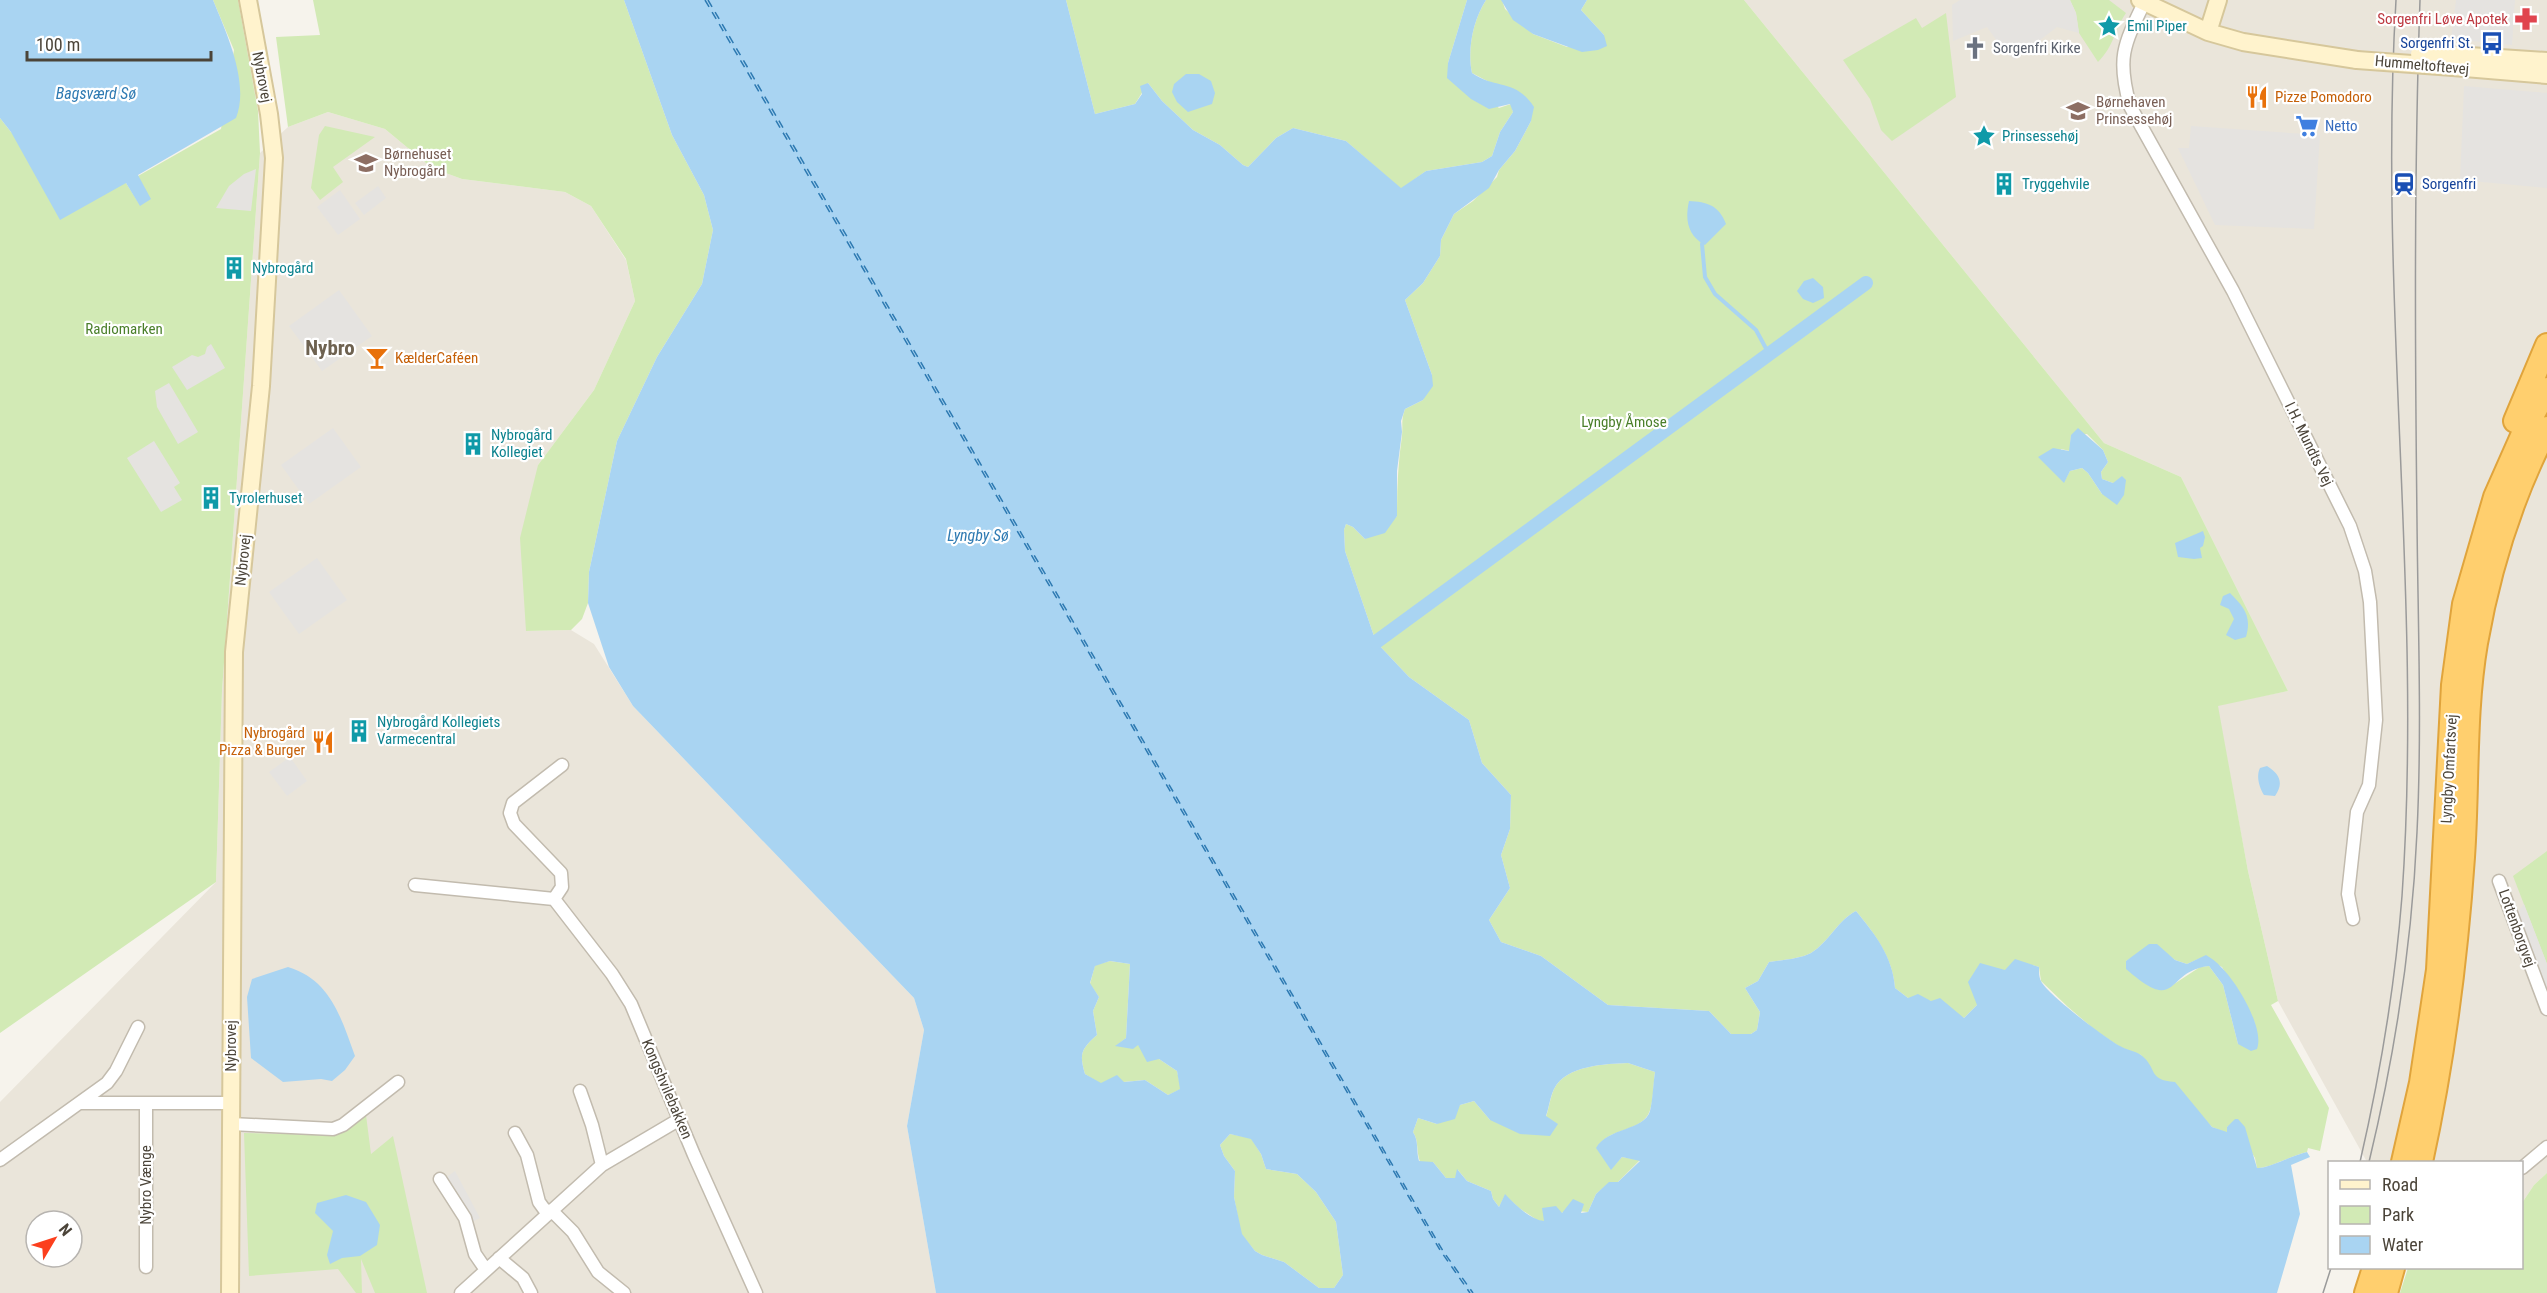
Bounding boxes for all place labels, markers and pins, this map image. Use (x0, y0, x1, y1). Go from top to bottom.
pharmacy icon: Sorgenfri Løve Apotek (2513, 6, 2539, 32)
place label: Sorgenfri Løve Apotek (2377, 10, 2508, 28)
place icon: Emil Piper (2096, 13, 2122, 39)
place label: Emil Piper (2127, 17, 2187, 35)
bus stop icon: Sorgenfri St. (2479, 30, 2505, 56)
place label: Sorgenfri St. (2400, 34, 2474, 52)
church icon: Sorgenfri Kirke (1962, 35, 1988, 61)
place label: Sorgenfri Kirke (1993, 39, 2080, 57)
restaurant icon: Pizze Pomodoro (2244, 84, 2270, 110)
place label: Pizze Pomodoro (2275, 88, 2372, 106)
place label: Børnehaven Prinsessehøj (2096, 93, 2172, 128)
school or university icon: Børnehaven Prinsessehøj (2065, 98, 2091, 124)
supermarket icon: Netto (2294, 113, 2320, 139)
place label: Netto (2325, 117, 2358, 135)
place icon: Prinsessehøj (1971, 123, 1997, 149)
place label: Prinsessehøj (2002, 127, 2078, 145)
place label: Børnehuset Nybrogård (384, 145, 451, 180)
school or university icon: Børnehuset Nybrogård (353, 150, 379, 176)
building icon: Tryggehvile (1991, 171, 2017, 197)
station icon: Sorgenfri (2391, 171, 2417, 197)
place label: Tryggehvile (2022, 175, 2090, 193)
place label: Sorgenfri (2422, 175, 2476, 193)
building icon: Nybrogård (221, 255, 247, 281)
place label: Nybrogård (252, 259, 313, 277)
bar icon: KælderCaféen (364, 345, 390, 371)
place label: KælderCaféen (395, 349, 478, 367)
place label: Nybrogård Kollegiet (491, 426, 552, 461)
building icon: Nybrogård Kollegiet (460, 431, 486, 457)
building icon: Tyrolerhuset (198, 485, 224, 511)
place label: Tyrolerhuset (229, 489, 302, 507)
place label: Nybrogård Kollegiets Varmecentral (377, 713, 501, 748)
building icon: Nybrogård Kollegiets Varmecentral (346, 718, 372, 744)
place label: Nybrogård Pizza & Burger (219, 724, 305, 759)
restaurant icon: Nybrogård Pizza & Burger (310, 729, 336, 755)

